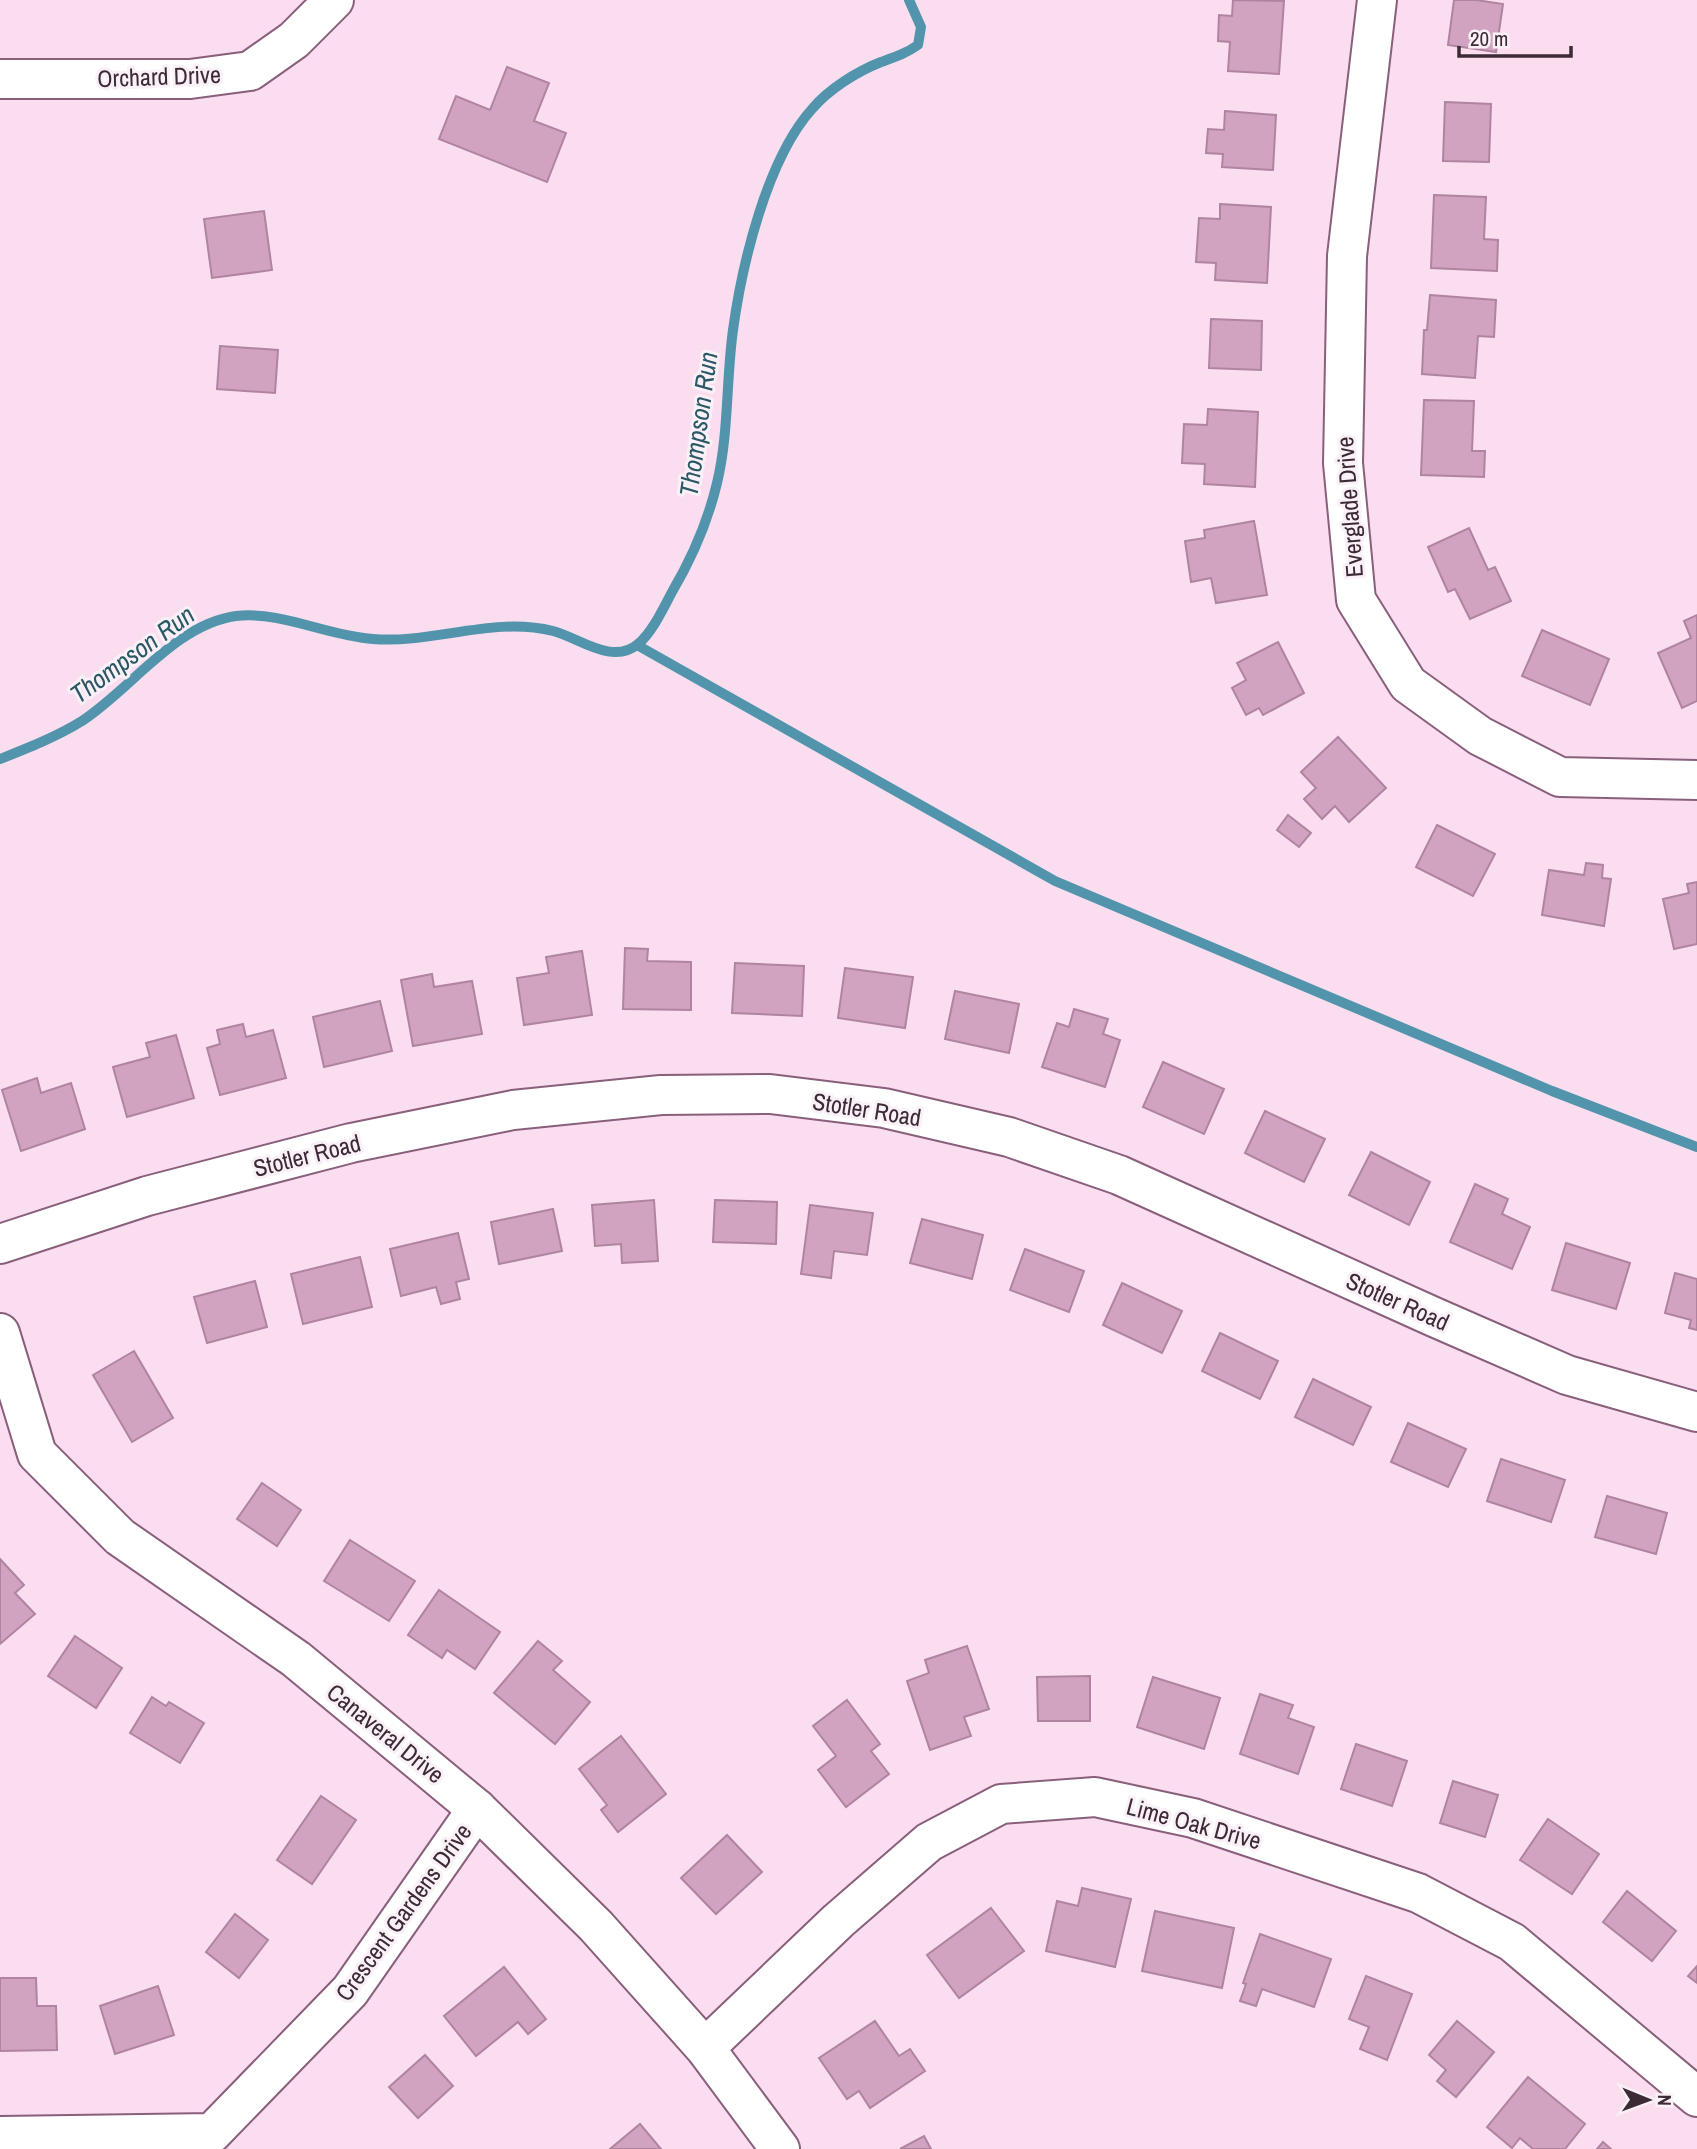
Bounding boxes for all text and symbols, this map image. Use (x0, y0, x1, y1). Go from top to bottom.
scale bar (1459, 14, 1571, 58)
text: 20 m (1470, 24, 1508, 53)
street label: Orchard Drive (97, 58, 221, 94)
water label: Thompson Run (671, 349, 725, 499)
street label: Everglade Drive (1328, 436, 1370, 578)
water label: Thompson Run (63, 597, 201, 711)
street label: Stotler Road (810, 1085, 924, 1133)
street label: Stotler Road (250, 1126, 364, 1184)
street label: Stotler Road (1342, 1264, 1454, 1338)
street label: Canaveral Drive (321, 1676, 451, 1790)
street label: Lime Oak Drive (1123, 1790, 1265, 1856)
street label: Crescent Gardens Drive (328, 1817, 478, 2007)
north arrow (1613, 2065, 1683, 2135)
text: N (1652, 2094, 1678, 2106)

